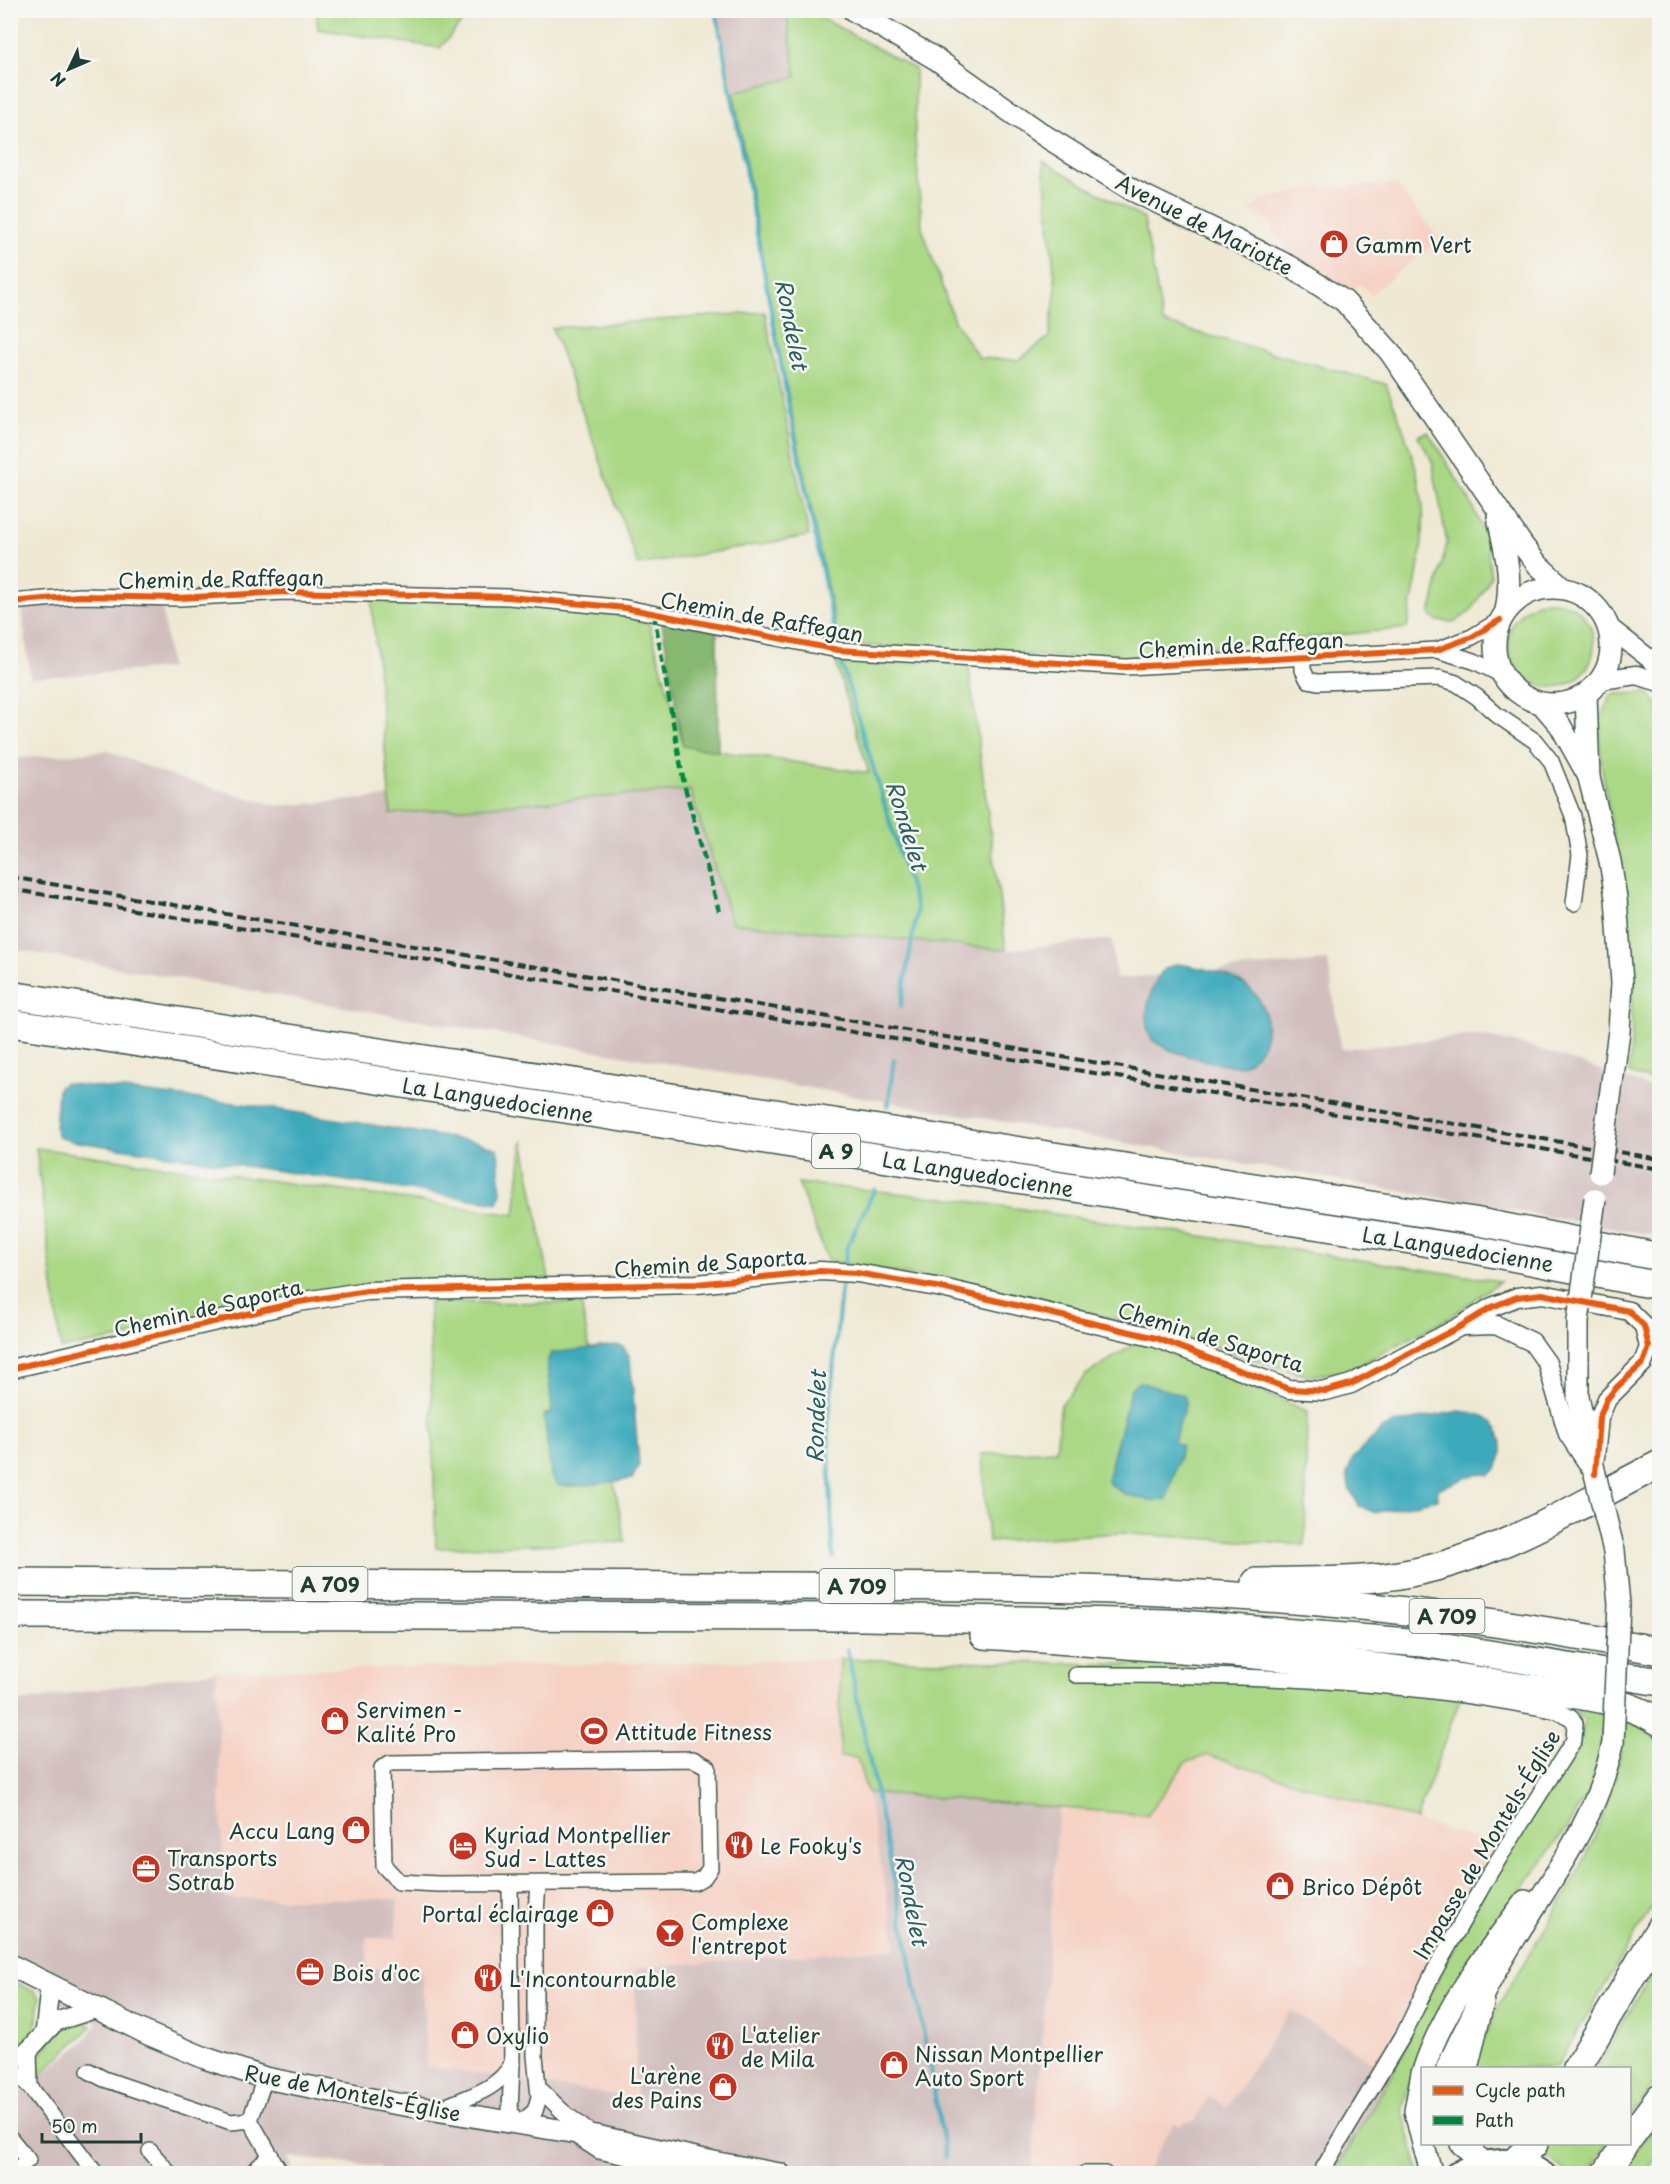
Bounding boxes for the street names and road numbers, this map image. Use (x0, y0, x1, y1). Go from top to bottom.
street label: Avenue de Mariotte (1111, 166, 1299, 282)
street label: Chemin de Raffegan (118, 560, 324, 596)
street label: Chemin de Raffegan (658, 582, 866, 650)
street label: Chemin de Raffegan (1137, 623, 1345, 665)
street label: La Languedocienne (400, 1068, 596, 1130)
road number: A 9 (812, 1134, 860, 1168)
street label: La Languedocienne (880, 1142, 1076, 1204)
street label: La Languedocienne (1360, 1217, 1556, 1279)
street label: Chemin de Saporta (613, 1239, 808, 1285)
street label: Chemin de Saporta (110, 1270, 306, 1344)
street label: Chemin de Saporta (1114, 1293, 1309, 1380)
road number: A 709 (292, 1567, 368, 1601)
road number: A 709 (820, 1569, 894, 1603)
road number: A 709 (1410, 1599, 1484, 1633)
street label: Impasse de Montels-Église (1405, 1723, 1567, 1965)
street label: Rue de Montels-Église (242, 2055, 464, 2129)

